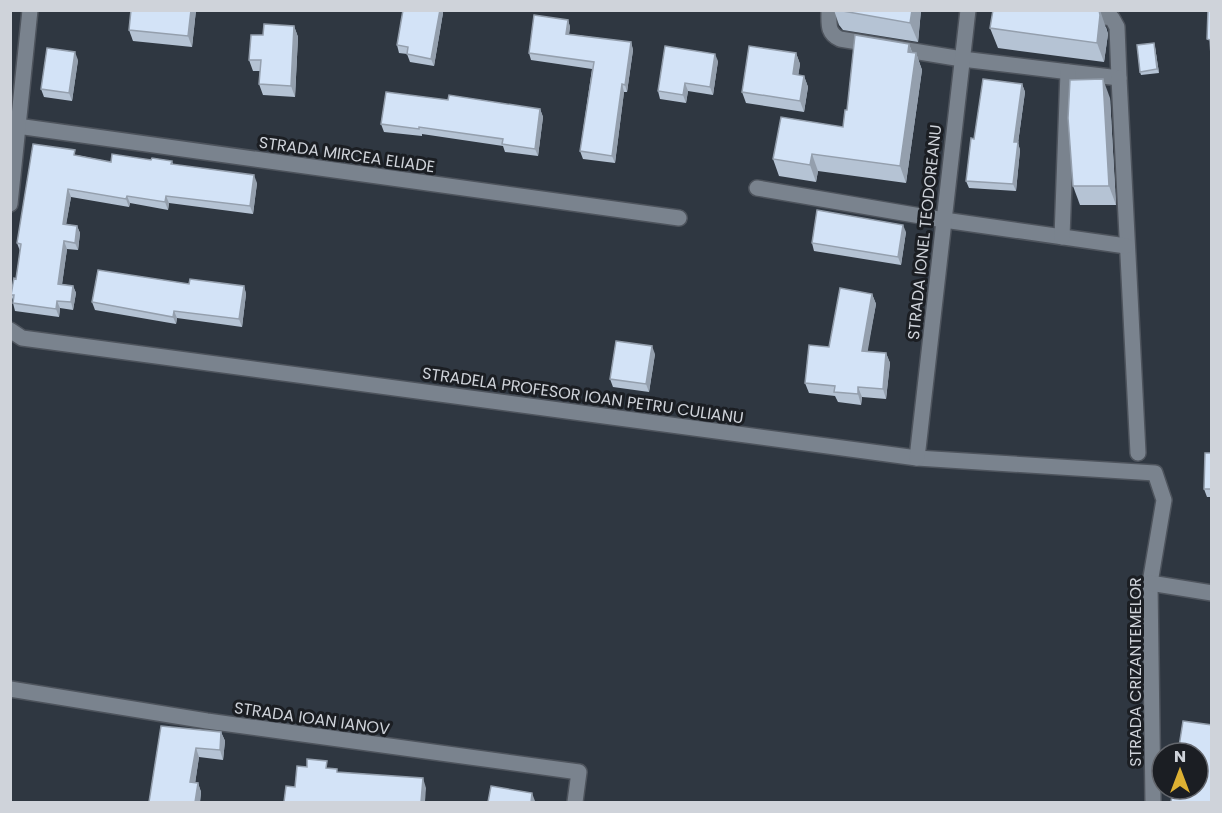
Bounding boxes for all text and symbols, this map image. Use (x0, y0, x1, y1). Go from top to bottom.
street label: STRADA IONEL TEODOREANU (902, 123, 947, 341)
street label: STRADA MIRCEA ELIADE (258, 131, 436, 178)
street label: STRADELA PROFESOR IOAN PETRU CULIANU (421, 362, 745, 429)
street label: STRADA CRIZANTEMELOR (1124, 577, 1147, 767)
street label: STRADA IOAN IANOV (233, 696, 391, 741)
north arrow (1150, 741, 1210, 801)
text: N (1174, 745, 1186, 768)

